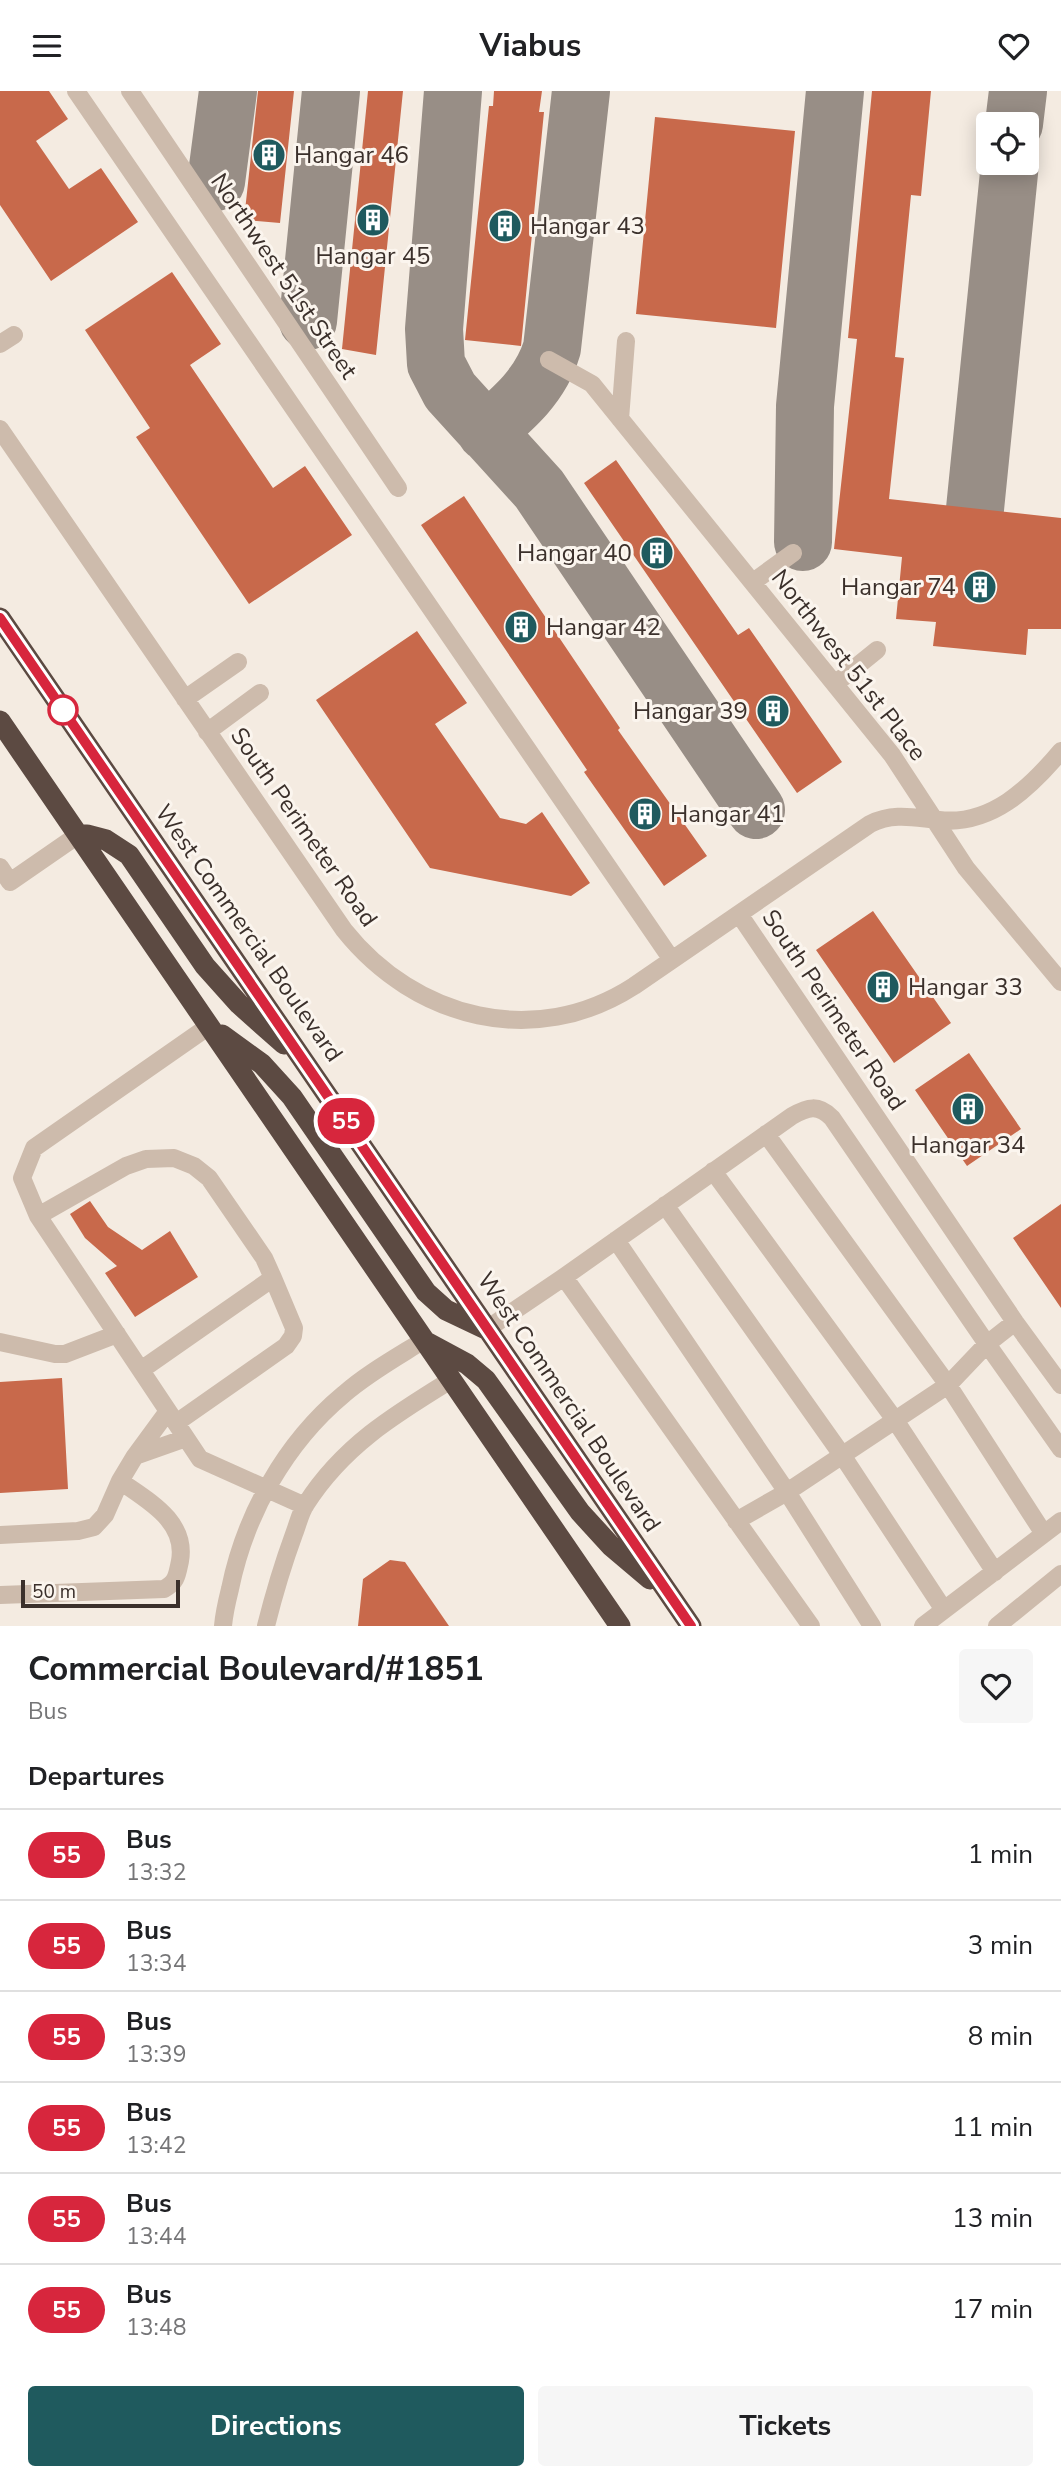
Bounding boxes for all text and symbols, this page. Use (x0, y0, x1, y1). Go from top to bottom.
text: Viabus (480, 24, 581, 67)
icon: menu (28, 27, 66, 65)
icon: heart (995, 27, 1033, 65)
map controls (976, 112, 1039, 175)
button: locate (976, 112, 1039, 175)
building icon: Hangar 46 (250, 136, 288, 174)
place label: Hangar 46 (294, 139, 409, 171)
street label: Northwest 51st Street (203, 167, 365, 385)
building icon: Hangar 45 (354, 201, 392, 239)
building icon: Hangar 43 (486, 207, 524, 245)
place label: Hangar 43 (530, 210, 645, 242)
place label: Hangar 45 (316, 240, 430, 272)
building icon: Hangar 40 (638, 534, 676, 572)
place label: Hangar 40 (517, 537, 632, 569)
street label: Northwest 51st Place (764, 563, 934, 767)
building icon: Hangar 74 (961, 568, 999, 606)
place label: Hangar 74 (841, 571, 956, 603)
building icon: Hangar 42 (502, 608, 540, 646)
place label: Hangar 42 (546, 611, 661, 643)
building icon: Hangar 39 (754, 692, 792, 730)
unlabelled marker (48, 695, 78, 725)
place label: Hangar 39 (633, 695, 748, 727)
street label: South Perimeter Road (223, 721, 385, 933)
building icon: Hangar 41 (626, 795, 664, 833)
street label: West Commercial Boulevard (148, 798, 350, 1068)
place label: Hangar 41 (670, 798, 785, 830)
street label: South Perimeter Road (755, 903, 913, 1117)
building icon: Hangar 33 (864, 968, 902, 1006)
place label: Hangar 33 (908, 971, 1023, 1003)
building icon: Hangar 34 (949, 1090, 987, 1128)
line badge: 55 (314, 1098, 378, 1144)
text: 55 (332, 1105, 360, 1137)
place label: Hangar 34 (911, 1129, 1025, 1161)
street label: West Commercial Boulevard (470, 1266, 668, 1538)
scale bar (21, 1577, 180, 1609)
text: 50 m (32, 1579, 76, 1605)
text: Commercial Boulevard/#1851 (28, 1647, 484, 1692)
button: heart (959, 1649, 1033, 1723)
text: Bus (28, 1696, 68, 1727)
text: Departures (28, 1759, 164, 1794)
text: Bus (126, 1822, 172, 1857)
text: 1 min (968, 1837, 1033, 1872)
text: 55 (52, 1839, 81, 1871)
text: 13:32 (126, 1857, 186, 1888)
text: Bus (126, 1913, 172, 1948)
text: 3 min (968, 1928, 1033, 1963)
text: 55 (52, 1930, 81, 1962)
text: 13:34 (126, 1948, 186, 1979)
text: Bus (126, 2004, 172, 2039)
text: 8 min (968, 2019, 1033, 2054)
text: 55 (52, 2021, 81, 2053)
text: 13:39 (126, 2039, 186, 2070)
text: Bus (126, 2095, 172, 2130)
text: 11 min (952, 2110, 1033, 2145)
text: 55 (52, 2112, 81, 2144)
text: 13:42 (126, 2130, 186, 2161)
text: Bus (126, 2186, 172, 2221)
text: 13 min (952, 2201, 1033, 2236)
text: 55 (52, 2203, 81, 2235)
text: 13:44 (126, 2221, 186, 2252)
text: Bus (126, 2277, 172, 2312)
text: 17 min (952, 2292, 1033, 2327)
text: 55 (52, 2294, 81, 2326)
text: 13:48 (126, 2312, 186, 2343)
button: Directions (28, 2386, 524, 2466)
button: Tickets (538, 2386, 1033, 2466)

